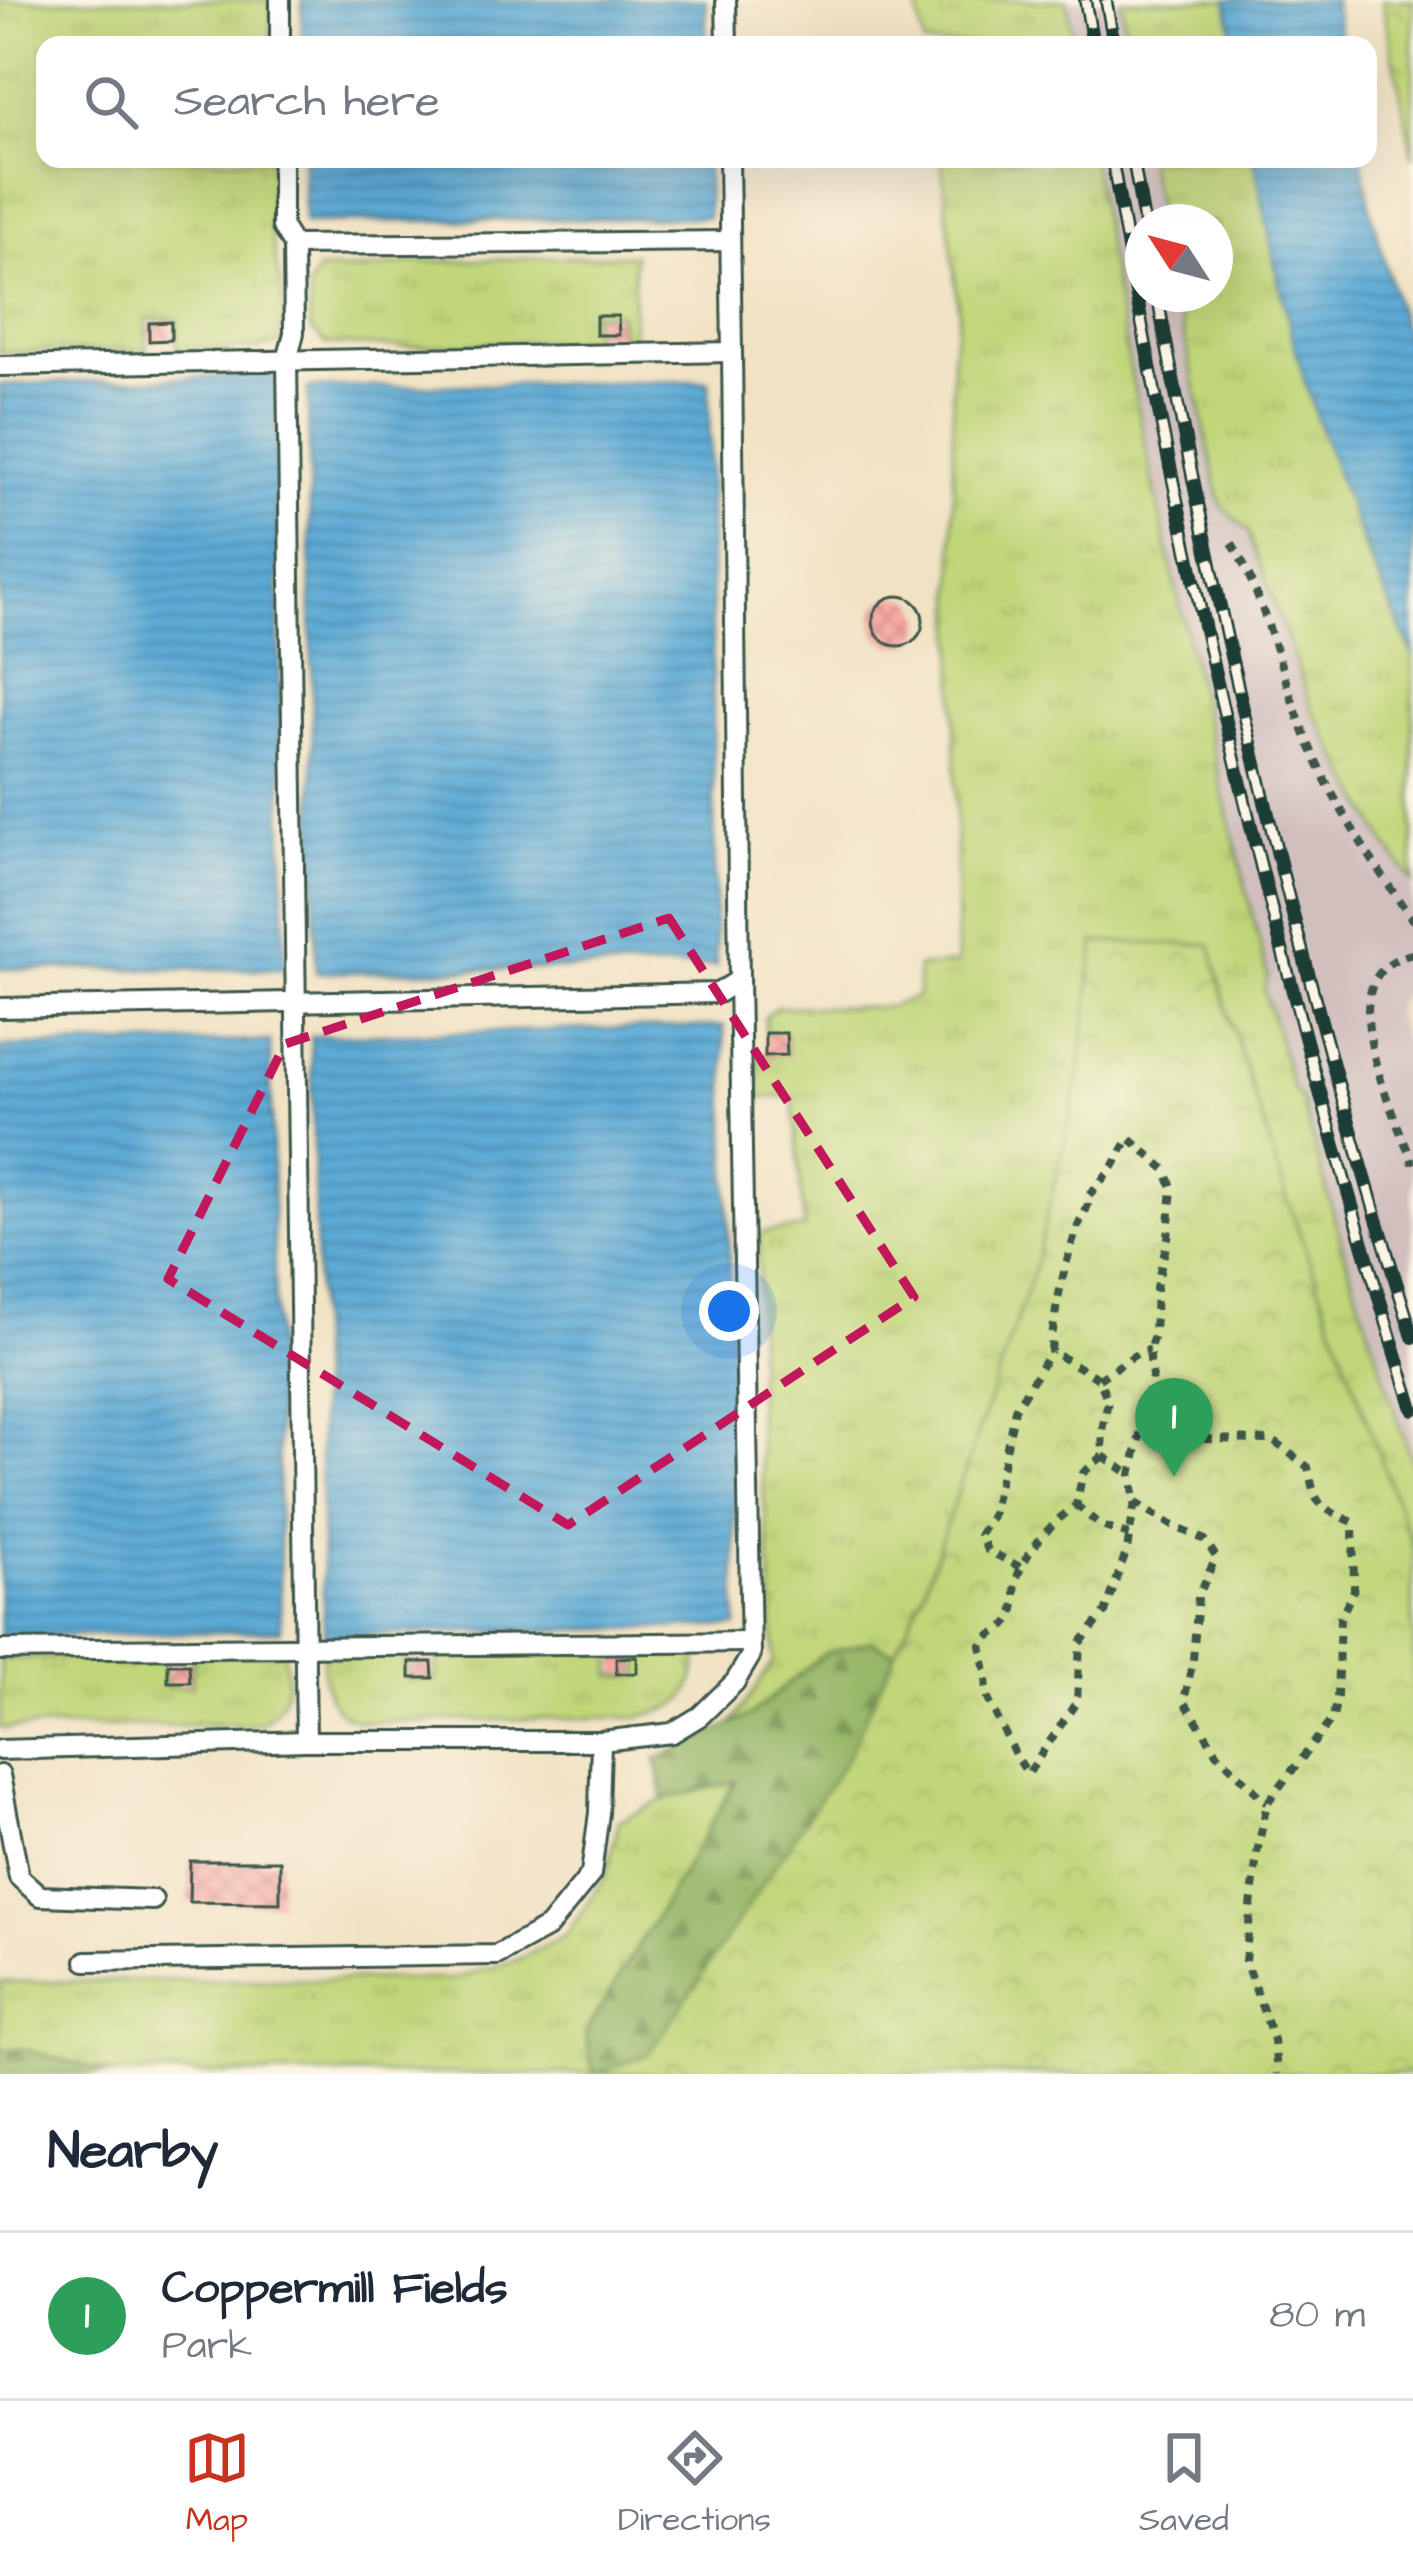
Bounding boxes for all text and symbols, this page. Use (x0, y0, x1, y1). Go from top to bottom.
search box (36, 36, 1377, 168)
icon: search (78, 69, 144, 135)
text: Search here (174, 71, 440, 133)
north arrow (1125, 204, 1233, 312)
your location (699, 1281, 759, 1341)
pin: 1 (1135, 1378, 1213, 1477)
text: Nearby (48, 2117, 218, 2188)
text: Coppermill Fields (162, 2258, 508, 2320)
text: 1 (85, 2289, 90, 2343)
text: 80 m (1269, 2289, 1365, 2343)
text: Park (162, 2320, 252, 2374)
tab: Map (184, 2425, 250, 2543)
tab: Directions (618, 2425, 771, 2543)
tab: Saved (1139, 2425, 1229, 2543)

